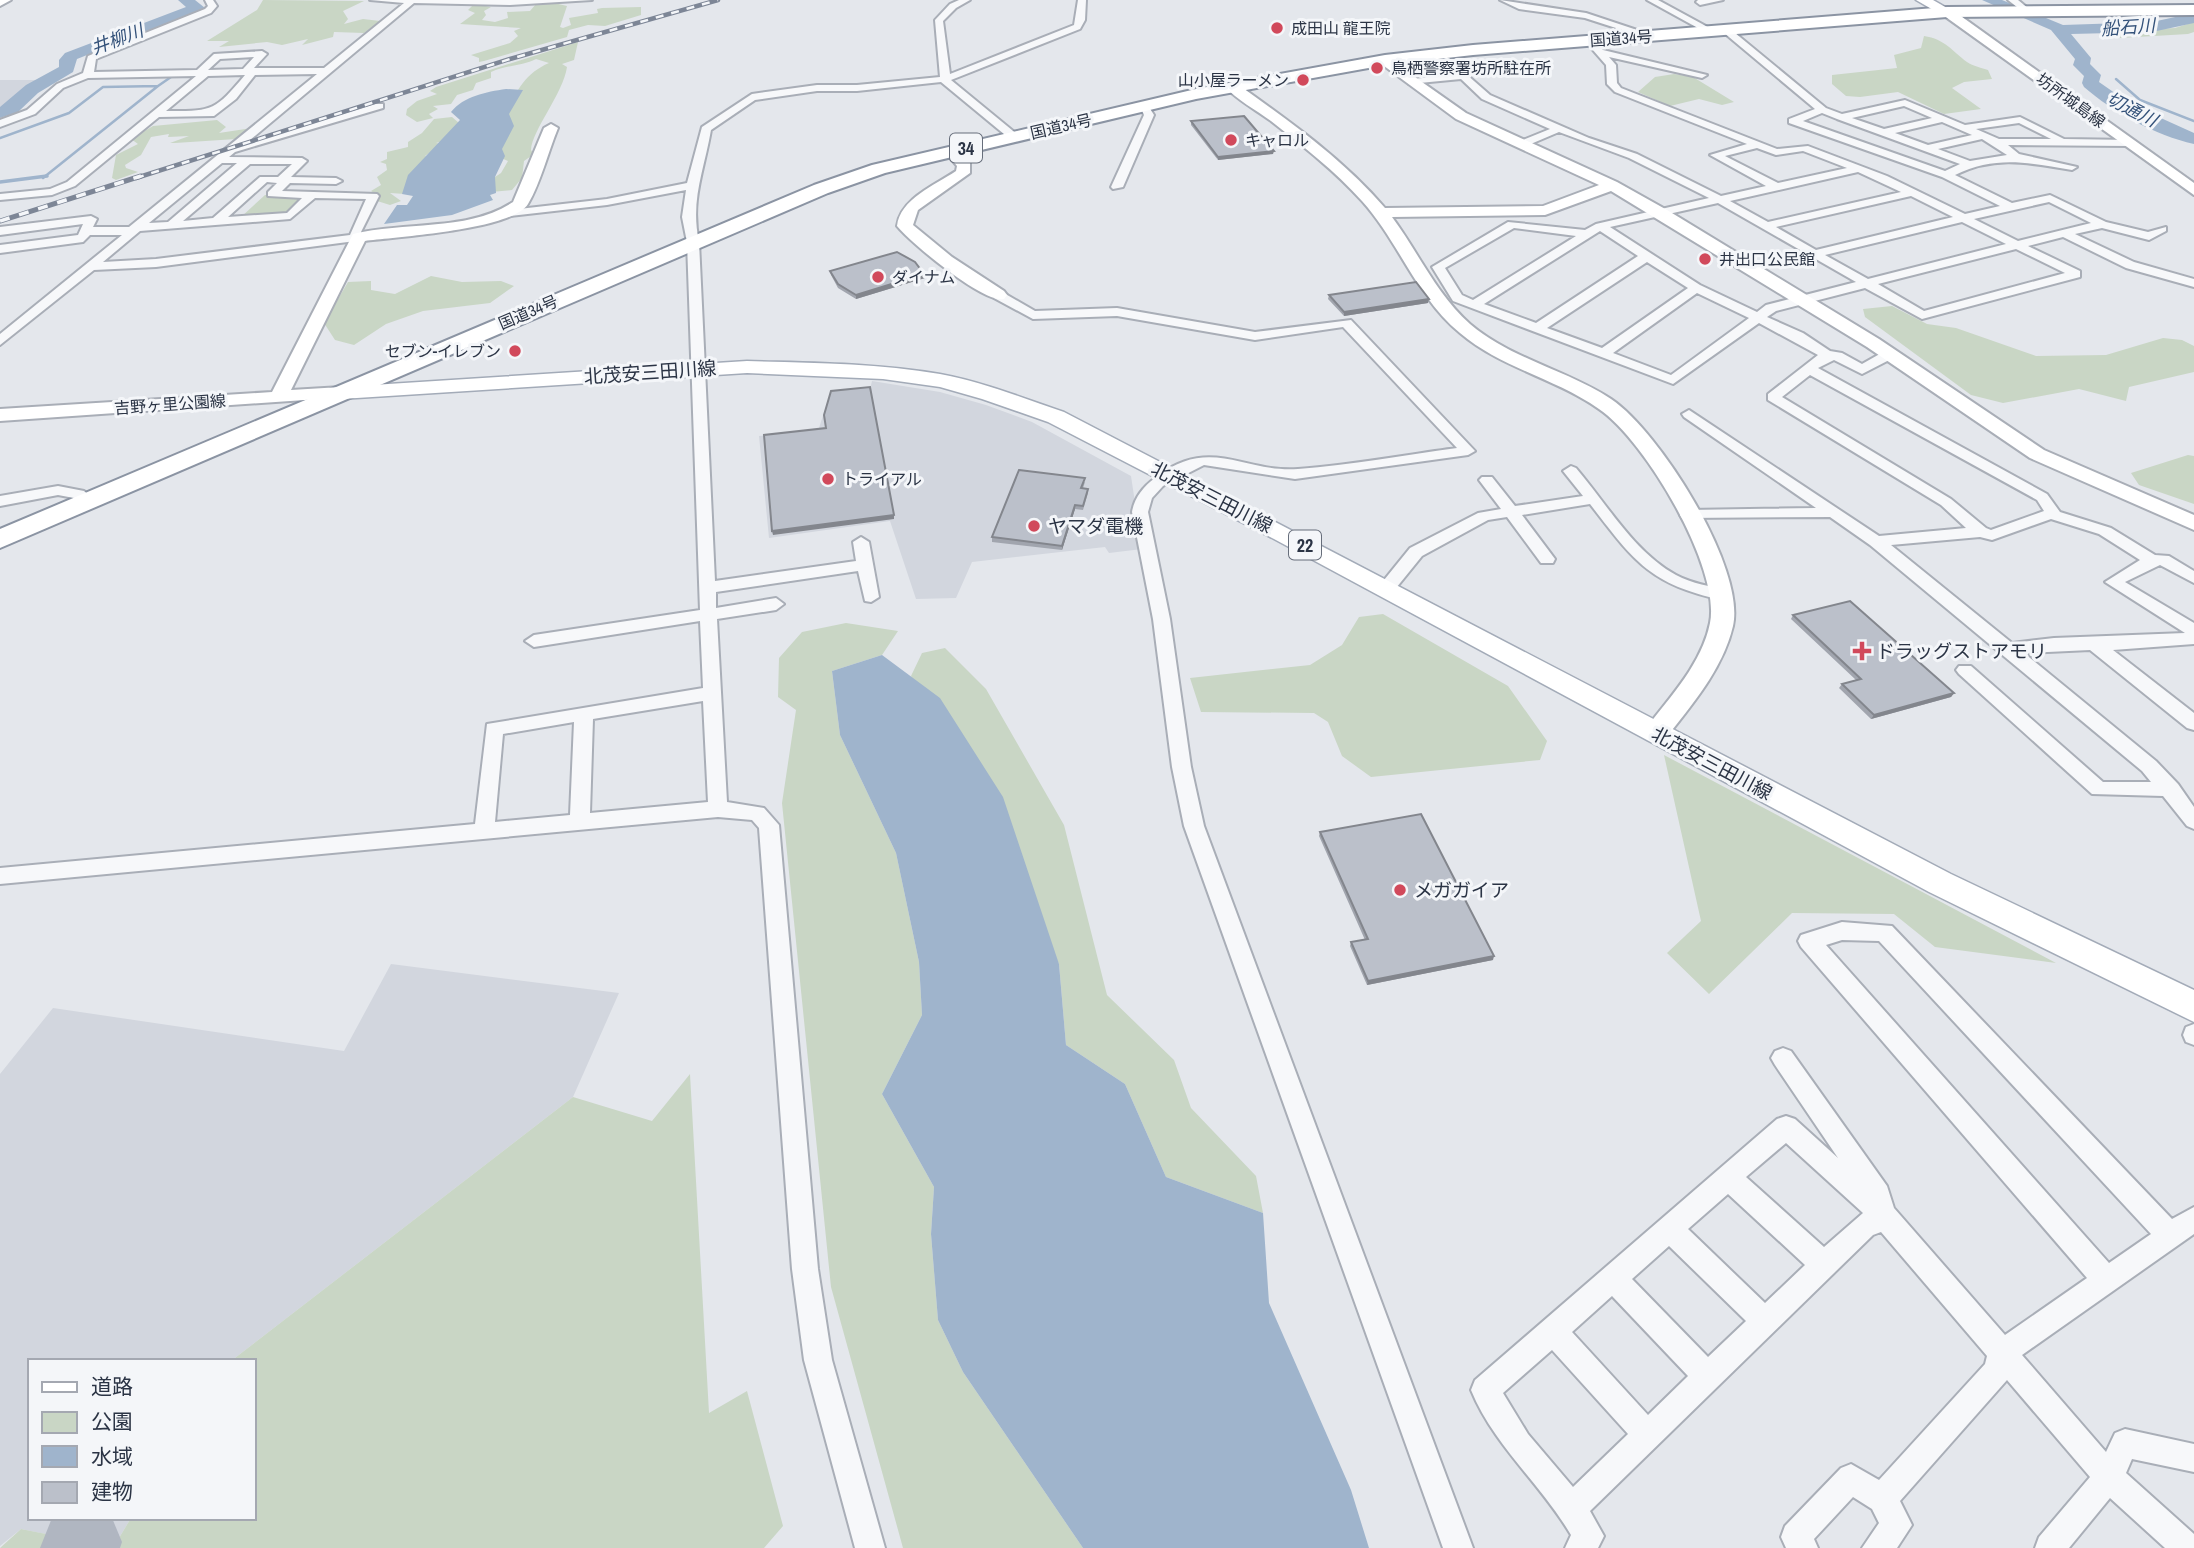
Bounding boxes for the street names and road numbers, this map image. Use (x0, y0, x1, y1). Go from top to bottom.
street label: 国道34号 (1589, 25, 1653, 51)
street label: 坊所城島線 (2032, 68, 2110, 132)
street label: 国道34号 (1028, 108, 1094, 144)
road number: 34 (950, 134, 982, 162)
street label: 国道34号 (495, 290, 561, 334)
street label: 北茂安三田川線 (583, 354, 717, 390)
street label: 吉野ヶ里公園線 (113, 389, 227, 419)
street label: 北茂安三田川線 (1147, 455, 1277, 539)
road number: 22 (1289, 530, 1321, 560)
street label: 北茂安三田川線 (1647, 720, 1777, 806)

